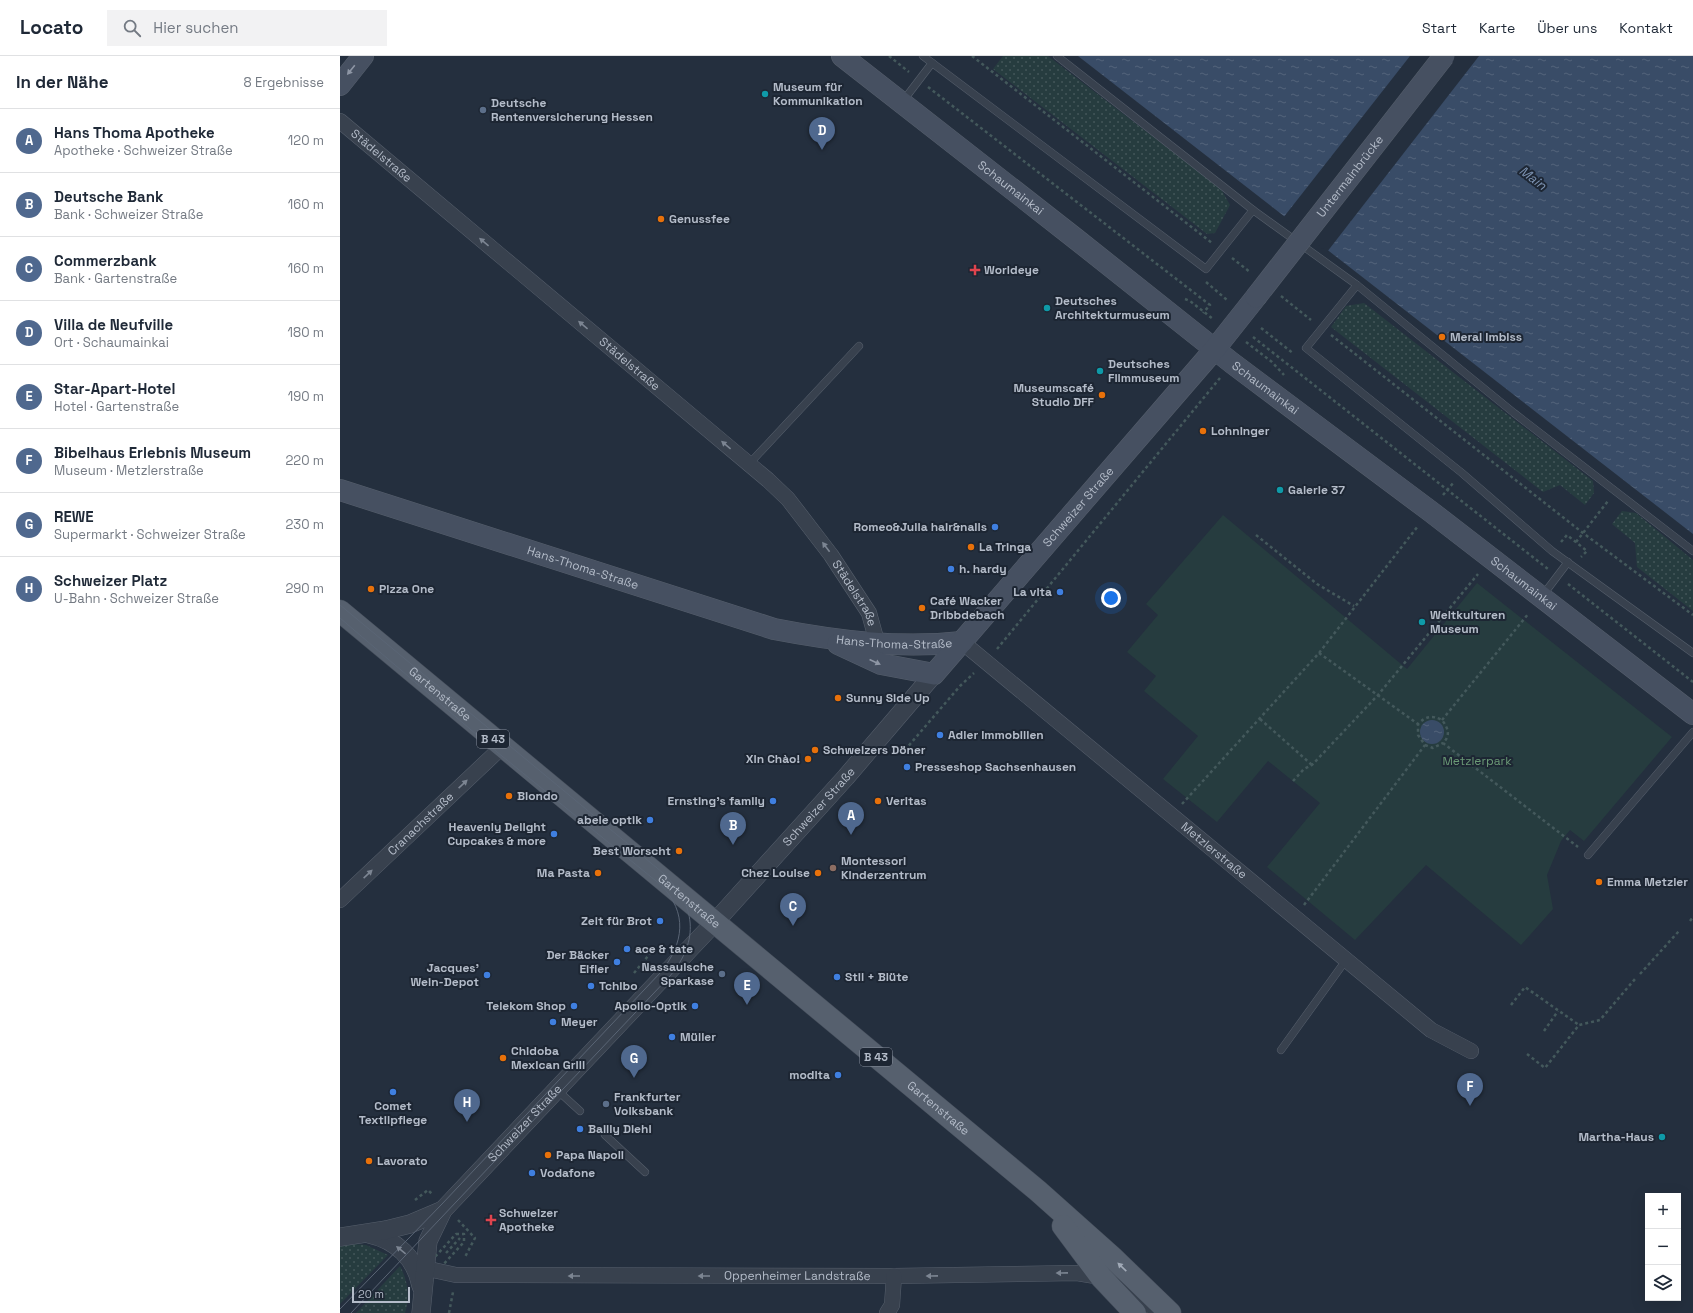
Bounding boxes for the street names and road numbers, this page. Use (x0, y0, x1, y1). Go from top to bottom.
street label: Städelstraße (347, 125, 415, 186)
street label: Untermainbrücke (1313, 132, 1387, 221)
street label: Schaumainkai (974, 157, 1047, 219)
street label: Städelstraße (596, 334, 663, 394)
street label: Schaumainkai (1229, 358, 1302, 418)
street label: Schweizer Straße (1039, 464, 1117, 550)
street label: Hans-Thoma-Straße (525, 542, 641, 593)
street label: Schaumainkai (1487, 553, 1560, 614)
street label: Städelstraße (829, 557, 880, 628)
street label: Hans-Thoma-Straße (835, 631, 953, 653)
street label: Gartenstraße (405, 663, 475, 725)
road number: B 43 (477, 730, 509, 748)
street label: Schweizer Straße (779, 764, 859, 850)
street label: Cranachstraße (384, 789, 457, 859)
street label: Metzlerstraße (1178, 818, 1250, 882)
street label: Gartenstraße (655, 870, 724, 932)
road number: B 43 (860, 1048, 892, 1066)
street label: Gartenstraße (904, 1078, 973, 1139)
street label: Schweizer Straße (484, 1081, 565, 1166)
street label: Oppenheimer Landstraße (724, 1268, 871, 1284)

